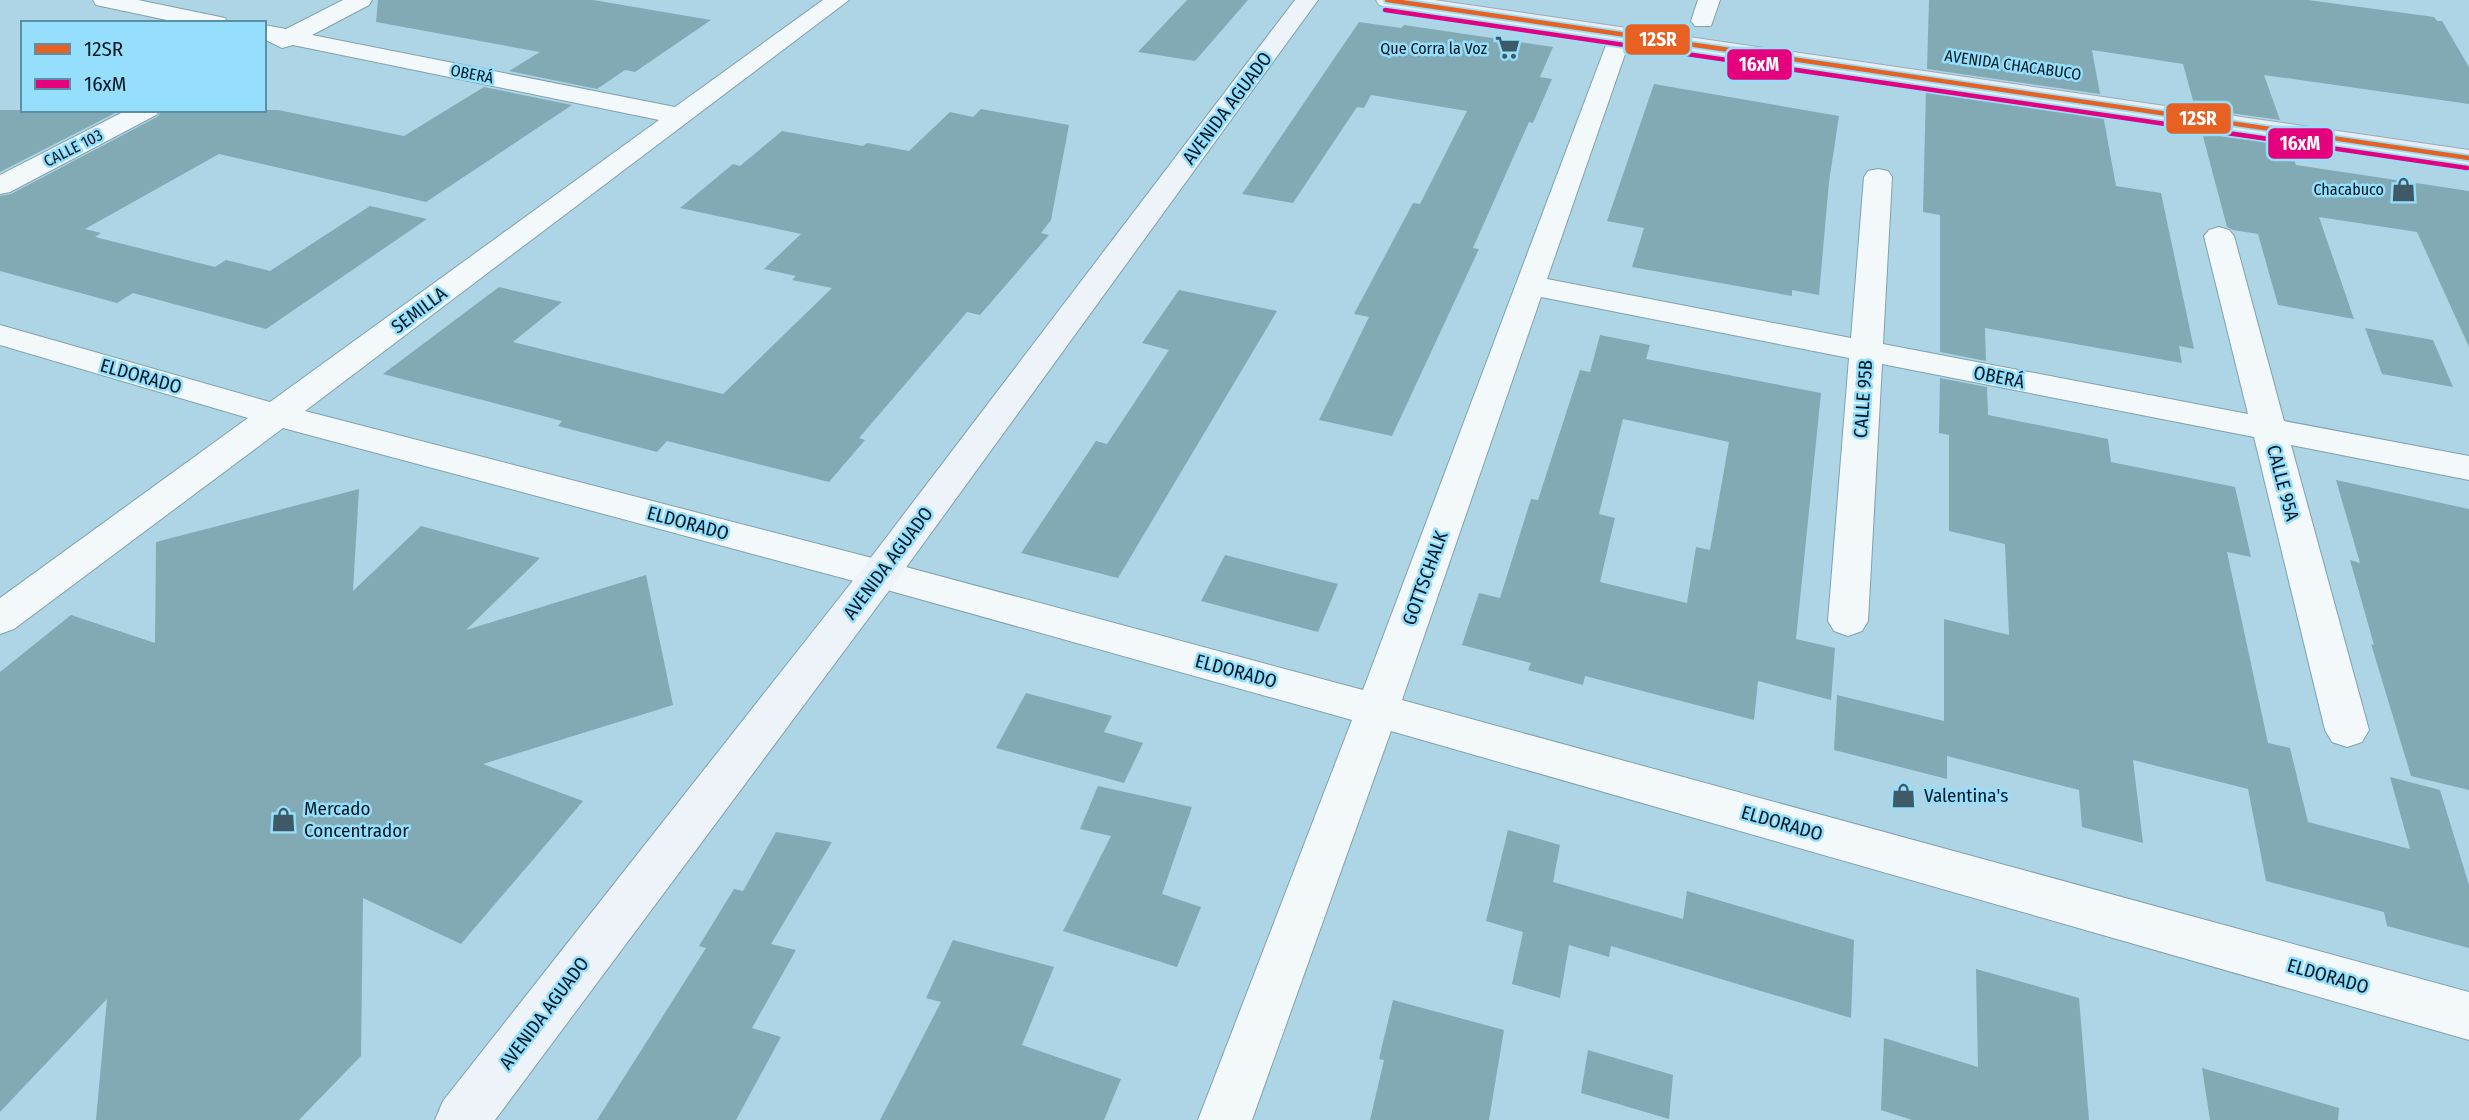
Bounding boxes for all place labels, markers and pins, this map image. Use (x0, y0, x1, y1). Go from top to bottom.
supermarket icon: Que Corra la Voz (1493, 34, 1521, 62)
place label: Que Corra la Voz (1380, 39, 1487, 58)
shop icon: Chacabuco (2390, 175, 2418, 203)
place label: Chacabuco (2313, 180, 2384, 199)
shop icon: Valentina's (1890, 781, 1918, 809)
place label: Valentina's (1924, 784, 2008, 807)
place label: Mercado Concentrador (304, 797, 409, 842)
shop icon: Mercado Concentrador (270, 805, 298, 833)

